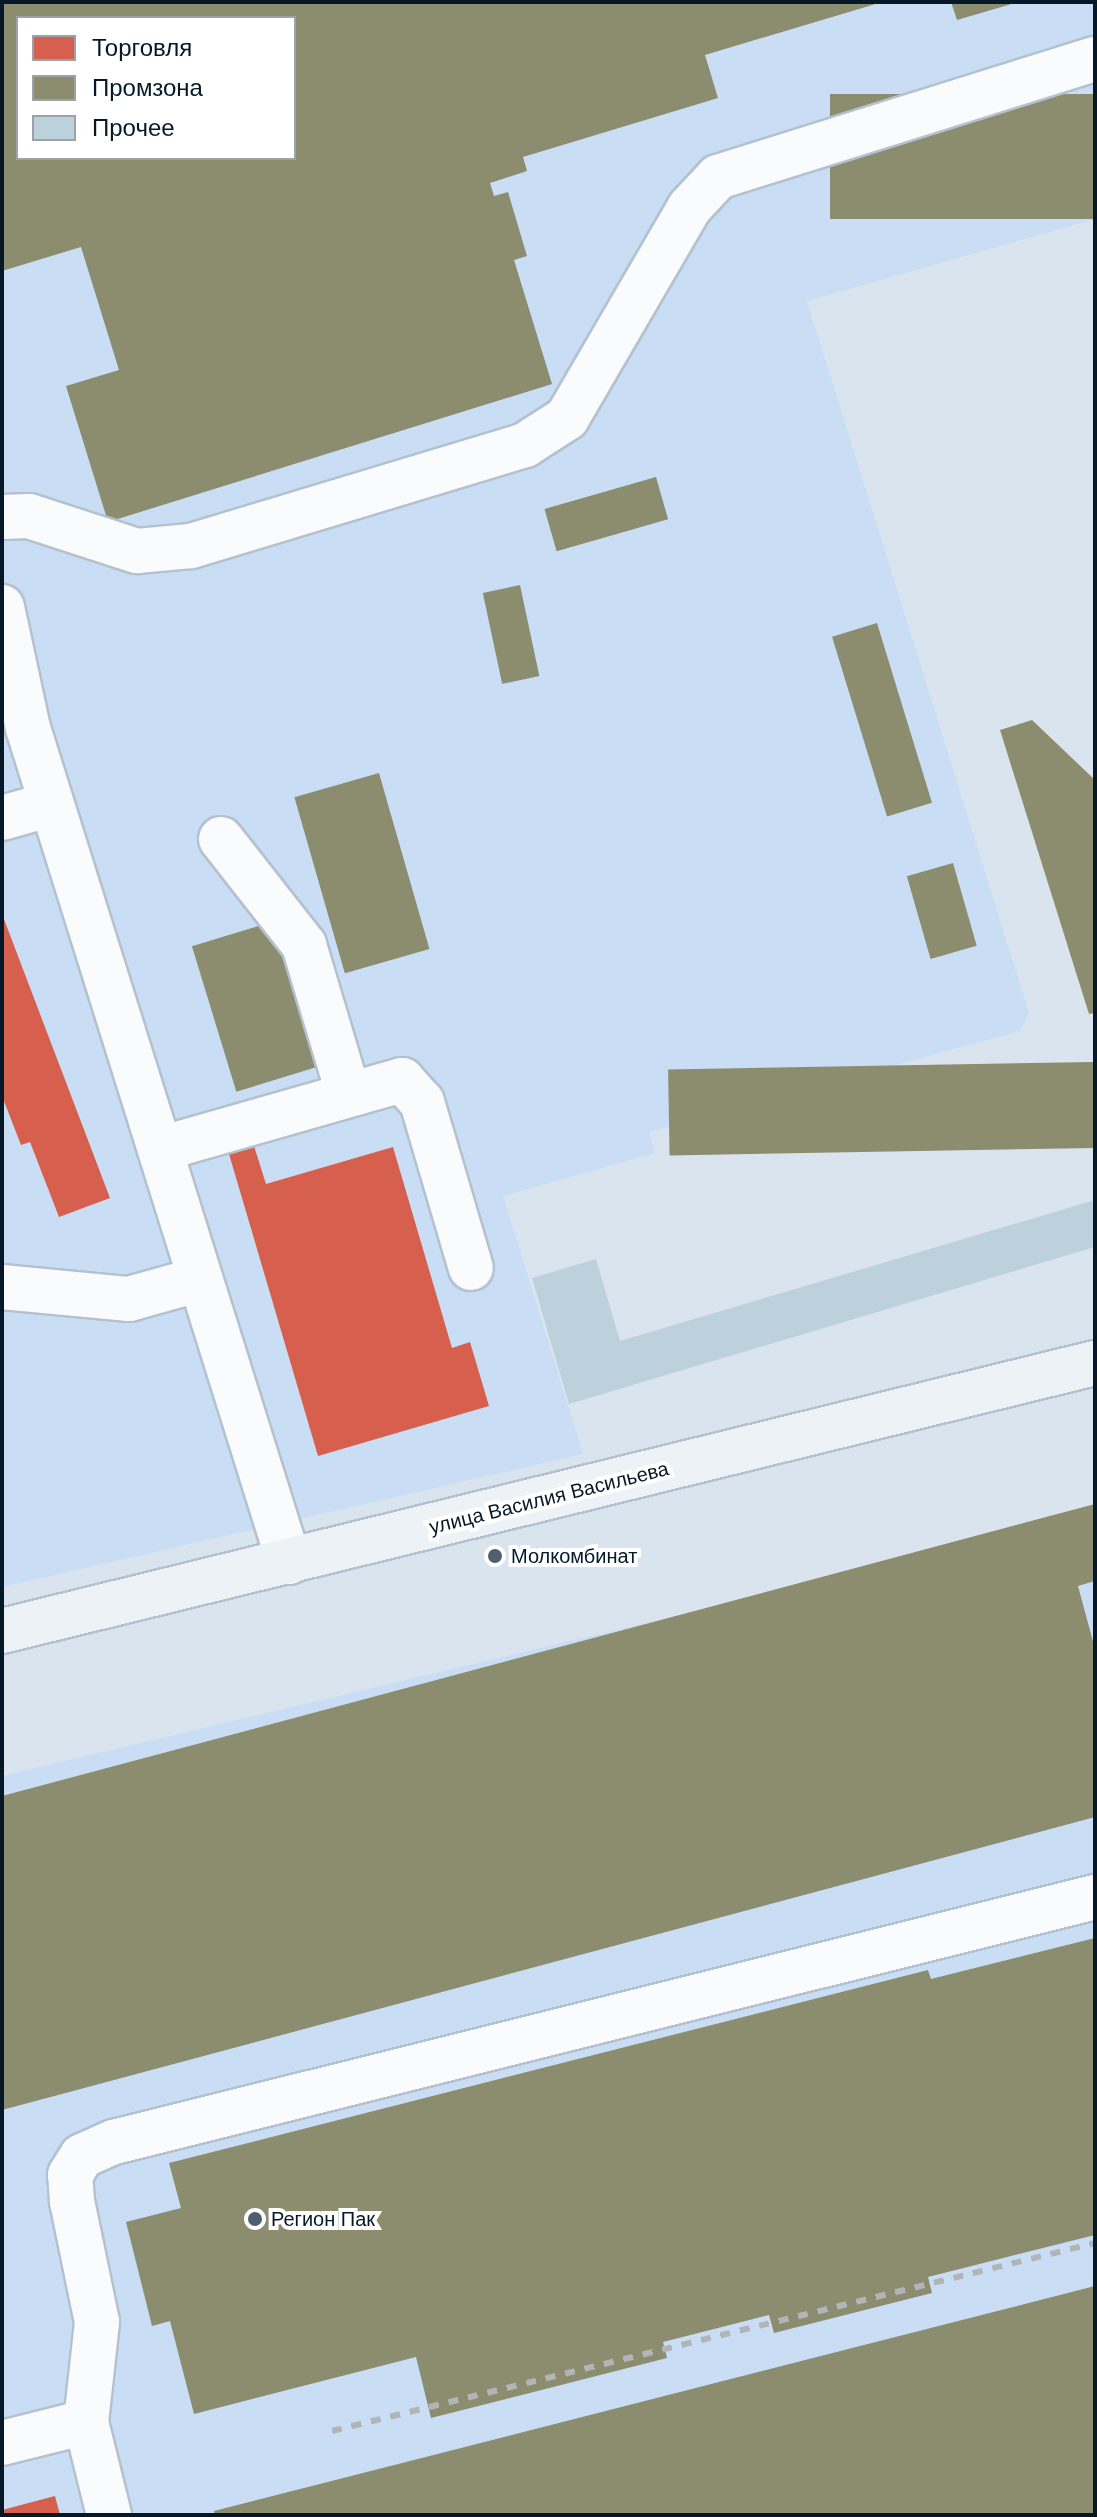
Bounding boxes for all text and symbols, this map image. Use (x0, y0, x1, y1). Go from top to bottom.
legend (16, 16, 296, 160)
text: Торговля (92, 34, 192, 61)
text: Промзона (92, 74, 203, 101)
text: Прочее (92, 114, 175, 141)
street label: улица Василия Васильева (427, 1457, 671, 1539)
place label: Молкомбинат (511, 1544, 637, 1568)
marker: Молкомбинат (486, 1547, 504, 1565)
place label: Регион Пак (271, 2207, 375, 2231)
marker: Регион Пак (246, 2210, 264, 2228)

